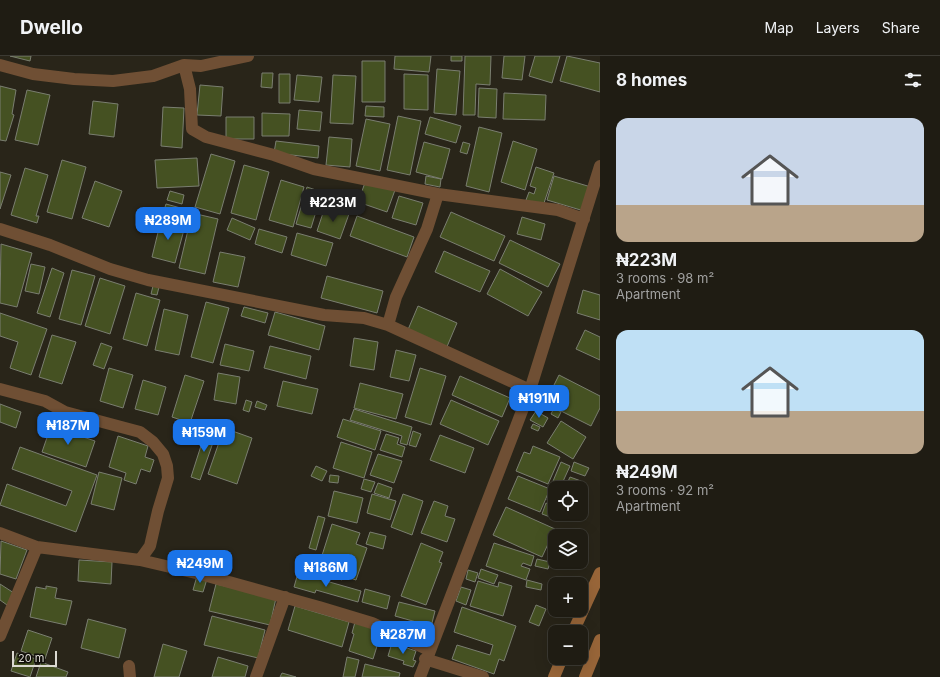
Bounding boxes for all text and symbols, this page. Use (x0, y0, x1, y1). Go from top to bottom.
text: Dwello (20, 16, 83, 39)
text: Map (765, 19, 794, 36)
text: Layers (816, 19, 860, 36)
text: Share (882, 19, 920, 36)
icon: filters (902, 69, 924, 91)
text: 8 homes (616, 70, 687, 90)
icon: home (734, 144, 806, 216)
pin: ₦223M (305, 189, 361, 223)
text: ₦223M (310, 194, 356, 210)
pin: ₦289M (140, 207, 196, 241)
text: ₦289M (144, 212, 192, 228)
text: ₦223M (616, 250, 677, 270)
text: 3 rooms · 98 m² (616, 270, 714, 286)
text: Apartment (616, 286, 681, 302)
icon: home (734, 356, 806, 428)
pin: ₦191M (511, 385, 567, 419)
text: ₦191M (518, 390, 560, 406)
pin: ₦187M (40, 412, 96, 446)
text: ₦187M (46, 417, 90, 433)
pin: ₦159M (176, 419, 232, 453)
text: ₦159M (182, 424, 226, 440)
text: ₦249M (616, 462, 678, 482)
map controls (548, 481, 588, 665)
button: locate (548, 481, 588, 521)
text: 3 rooms · 92 m² (616, 482, 714, 498)
text: Apartment (616, 498, 681, 514)
button: layers (548, 529, 588, 569)
pin: ₦249M (172, 550, 228, 584)
pin: ₦186M (298, 554, 354, 588)
text: ₦249M (176, 555, 224, 571)
text: ₦186M (304, 559, 348, 575)
button: + (548, 577, 588, 617)
pin: ₦287M (375, 621, 431, 655)
button: − (548, 625, 588, 665)
text: ₦287M (380, 626, 426, 642)
scale bar (12, 649, 57, 668)
text: 20 m (18, 651, 44, 665)

